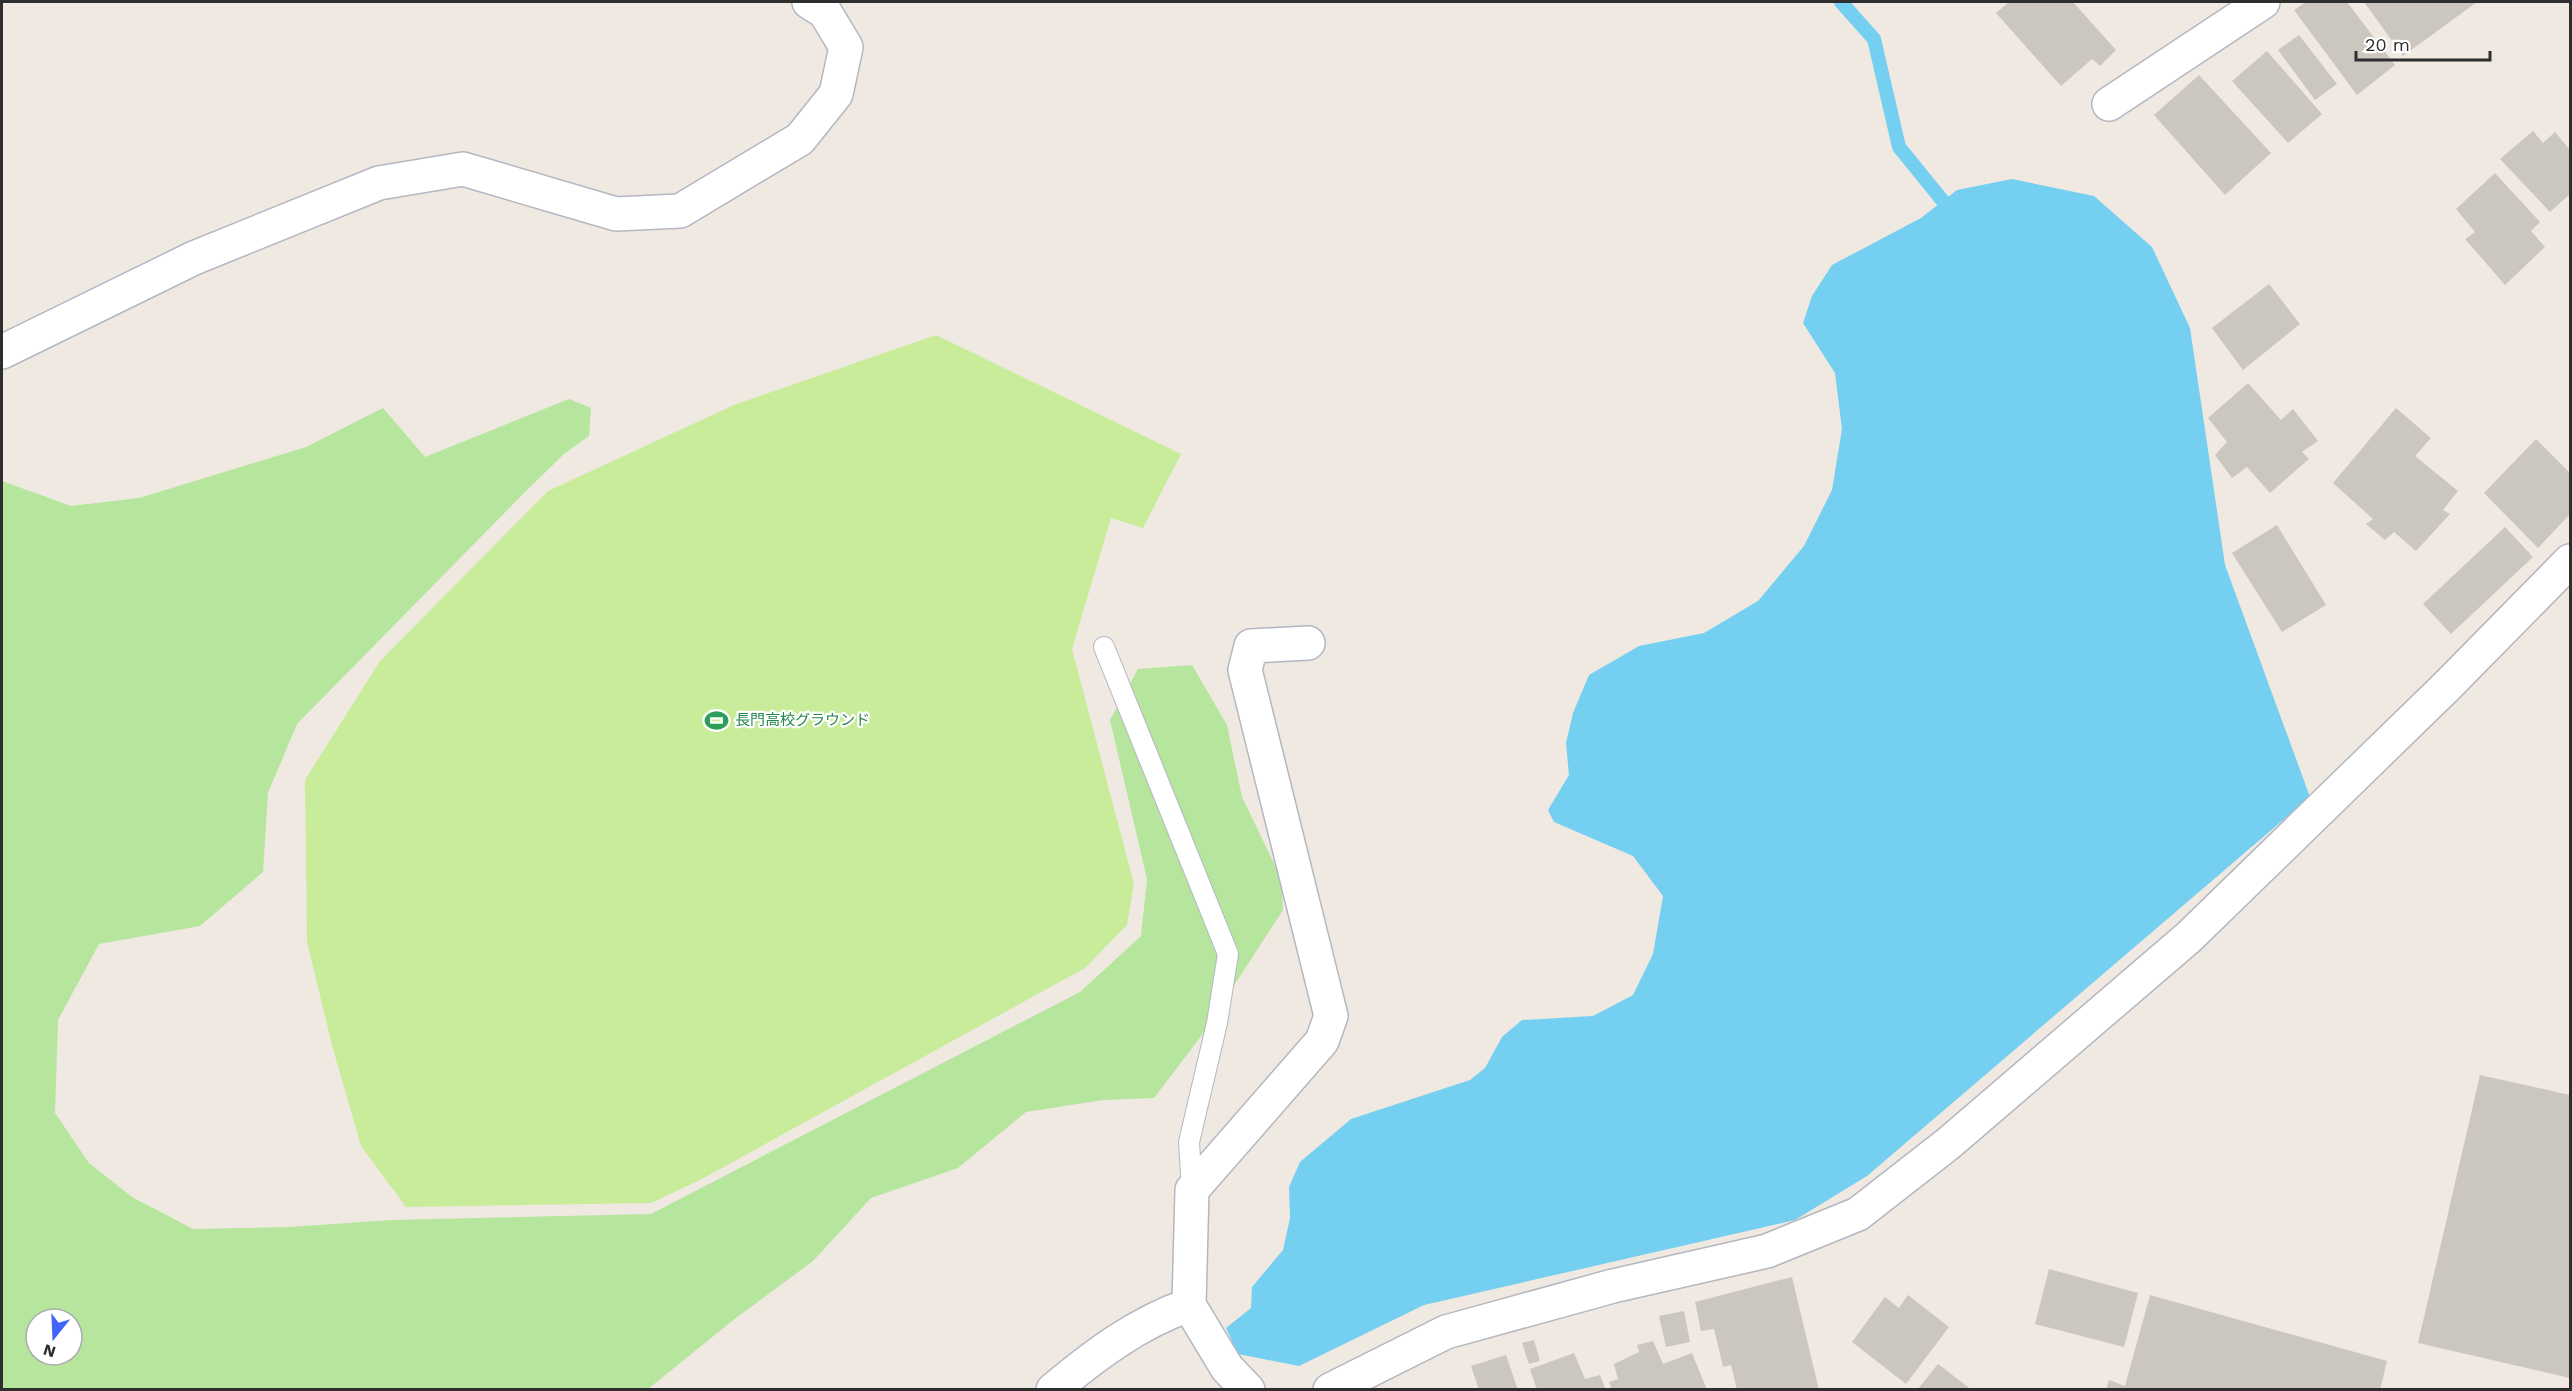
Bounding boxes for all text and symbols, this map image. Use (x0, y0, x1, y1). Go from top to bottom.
scale bar (2356, 24, 2490, 62)
text: 20 m (2365, 34, 2410, 55)
sports icon: 長門高校グラウンド (704, 707, 730, 733)
place label: 長門高校グラウンド (735, 711, 870, 729)
north arrow (24, 1307, 84, 1367)
text: N (41, 1340, 58, 1362)

